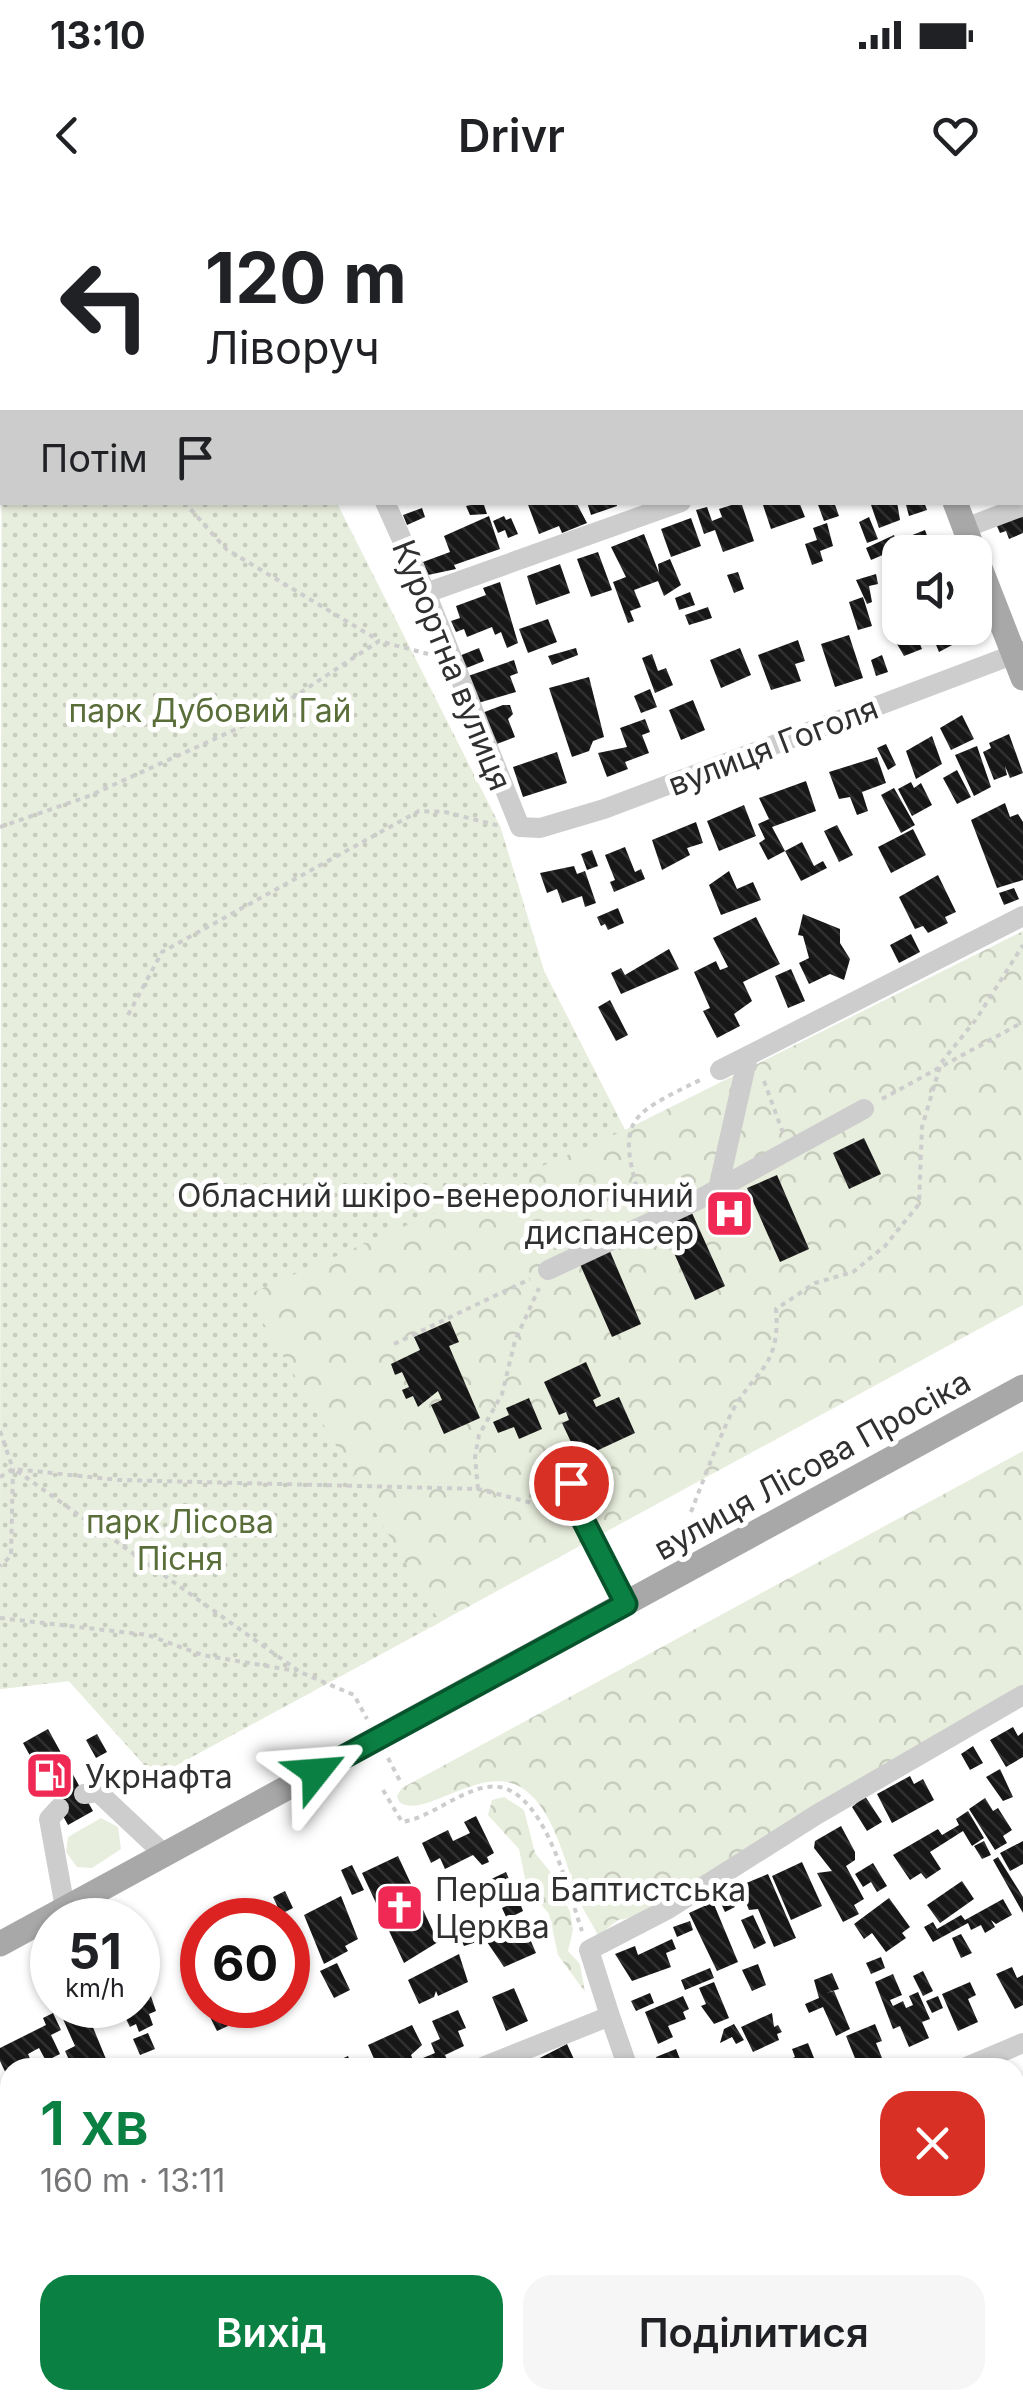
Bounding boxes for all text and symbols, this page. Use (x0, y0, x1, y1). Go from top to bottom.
text: 13:10 (50, 12, 146, 58)
icon: back (40, 108, 95, 163)
text: Drivr (458, 108, 565, 163)
icon: heart (928, 108, 983, 163)
text: 120 m (205, 235, 407, 320)
icon: left (40, 240, 170, 370)
text: Ліворуч (205, 320, 380, 375)
icon: arrive (168, 430, 223, 485)
text: Потім (40, 435, 148, 481)
street label: Курортна вулиця (384, 534, 520, 796)
map controls (882, 535, 992, 645)
button: sound (882, 535, 992, 645)
street label: вулиця Гоголя (663, 688, 883, 804)
park label: парк Дубовий Гай (68, 691, 352, 730)
place label: Обласний шкіро-венерологічний диспансер (177, 1176, 694, 1252)
hospital icon: Обласний шкіро-венерологічний диспансер (703, 1187, 755, 1239)
street label: вулиця Лісова Просіка (647, 1362, 977, 1568)
pin (529, 1441, 614, 1526)
icon: arrive (544, 1456, 599, 1511)
park label: парк Лісова Пісня (86, 1502, 274, 1578)
position arrow (264, 1720, 368, 1824)
fuel station icon: Укрнафта (24, 1750, 76, 1802)
place label: Укрнафта (85, 1757, 233, 1796)
place label: Перша Баптистська Церква (435, 1870, 746, 1946)
church icon: Перша Баптистська Церква (374, 1881, 426, 1933)
speed limit sign: 60 (180, 1898, 310, 2028)
text: 51 (68, 1921, 122, 1981)
text: km/h (65, 1973, 125, 2003)
text: 1 хв (40, 2087, 149, 2159)
button: close (880, 2091, 985, 2196)
text: 160 m · 13:11 (40, 2161, 225, 2200)
button: Вихід (40, 2275, 503, 2390)
button: Поділитися (523, 2275, 985, 2390)

